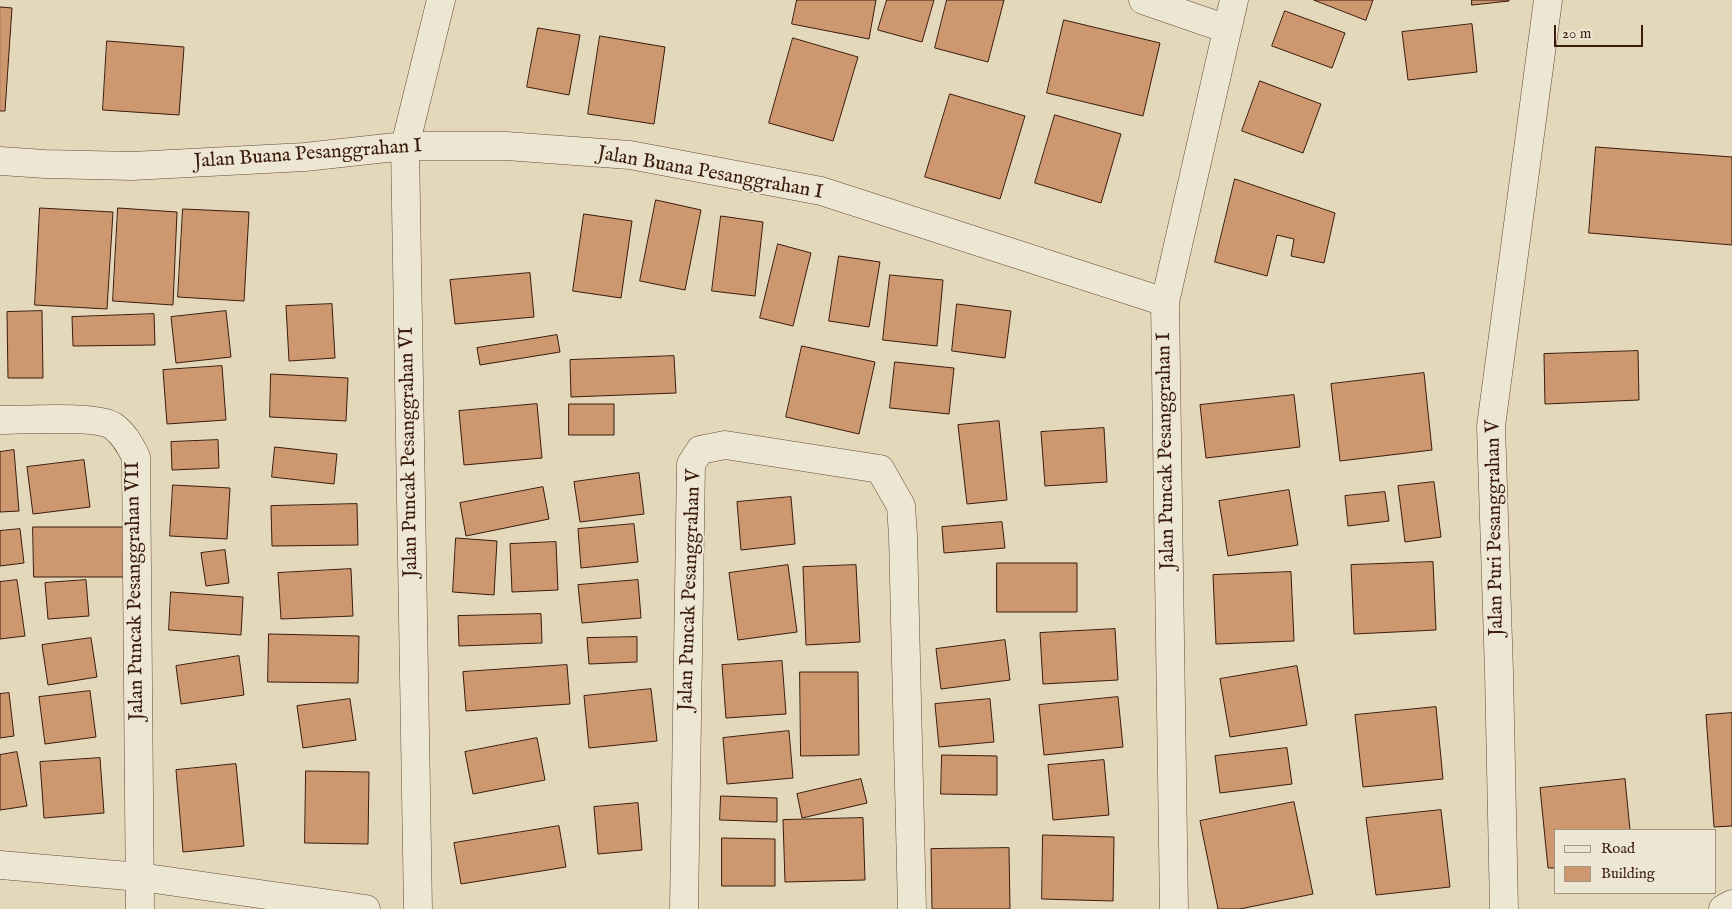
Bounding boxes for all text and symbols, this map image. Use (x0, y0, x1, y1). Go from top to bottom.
scale bar (1557, 15, 1646, 47)
text: 20 m (1562, 24, 1591, 43)
street label: Jalan Buana Pesanggrahan I (193, 135, 423, 175)
street label: Jalan Buana Pesanggrahan I (595, 142, 825, 206)
street label: Jalan Puncak Pesanggrahan VI (396, 326, 424, 578)
street label: Jalan Puncak Pesanggrahan I (1153, 332, 1181, 570)
street label: Jalan Puri Pesanggrahan V (1482, 420, 1510, 636)
street label: Jalan Puncak Pesanggrahan VII (122, 461, 150, 721)
street label: Jalan Puncak Pesanggrahan V (675, 469, 707, 711)
legend (1554, 829, 1717, 894)
text: Road (1601, 839, 1635, 858)
text: Building (1601, 864, 1655, 883)

